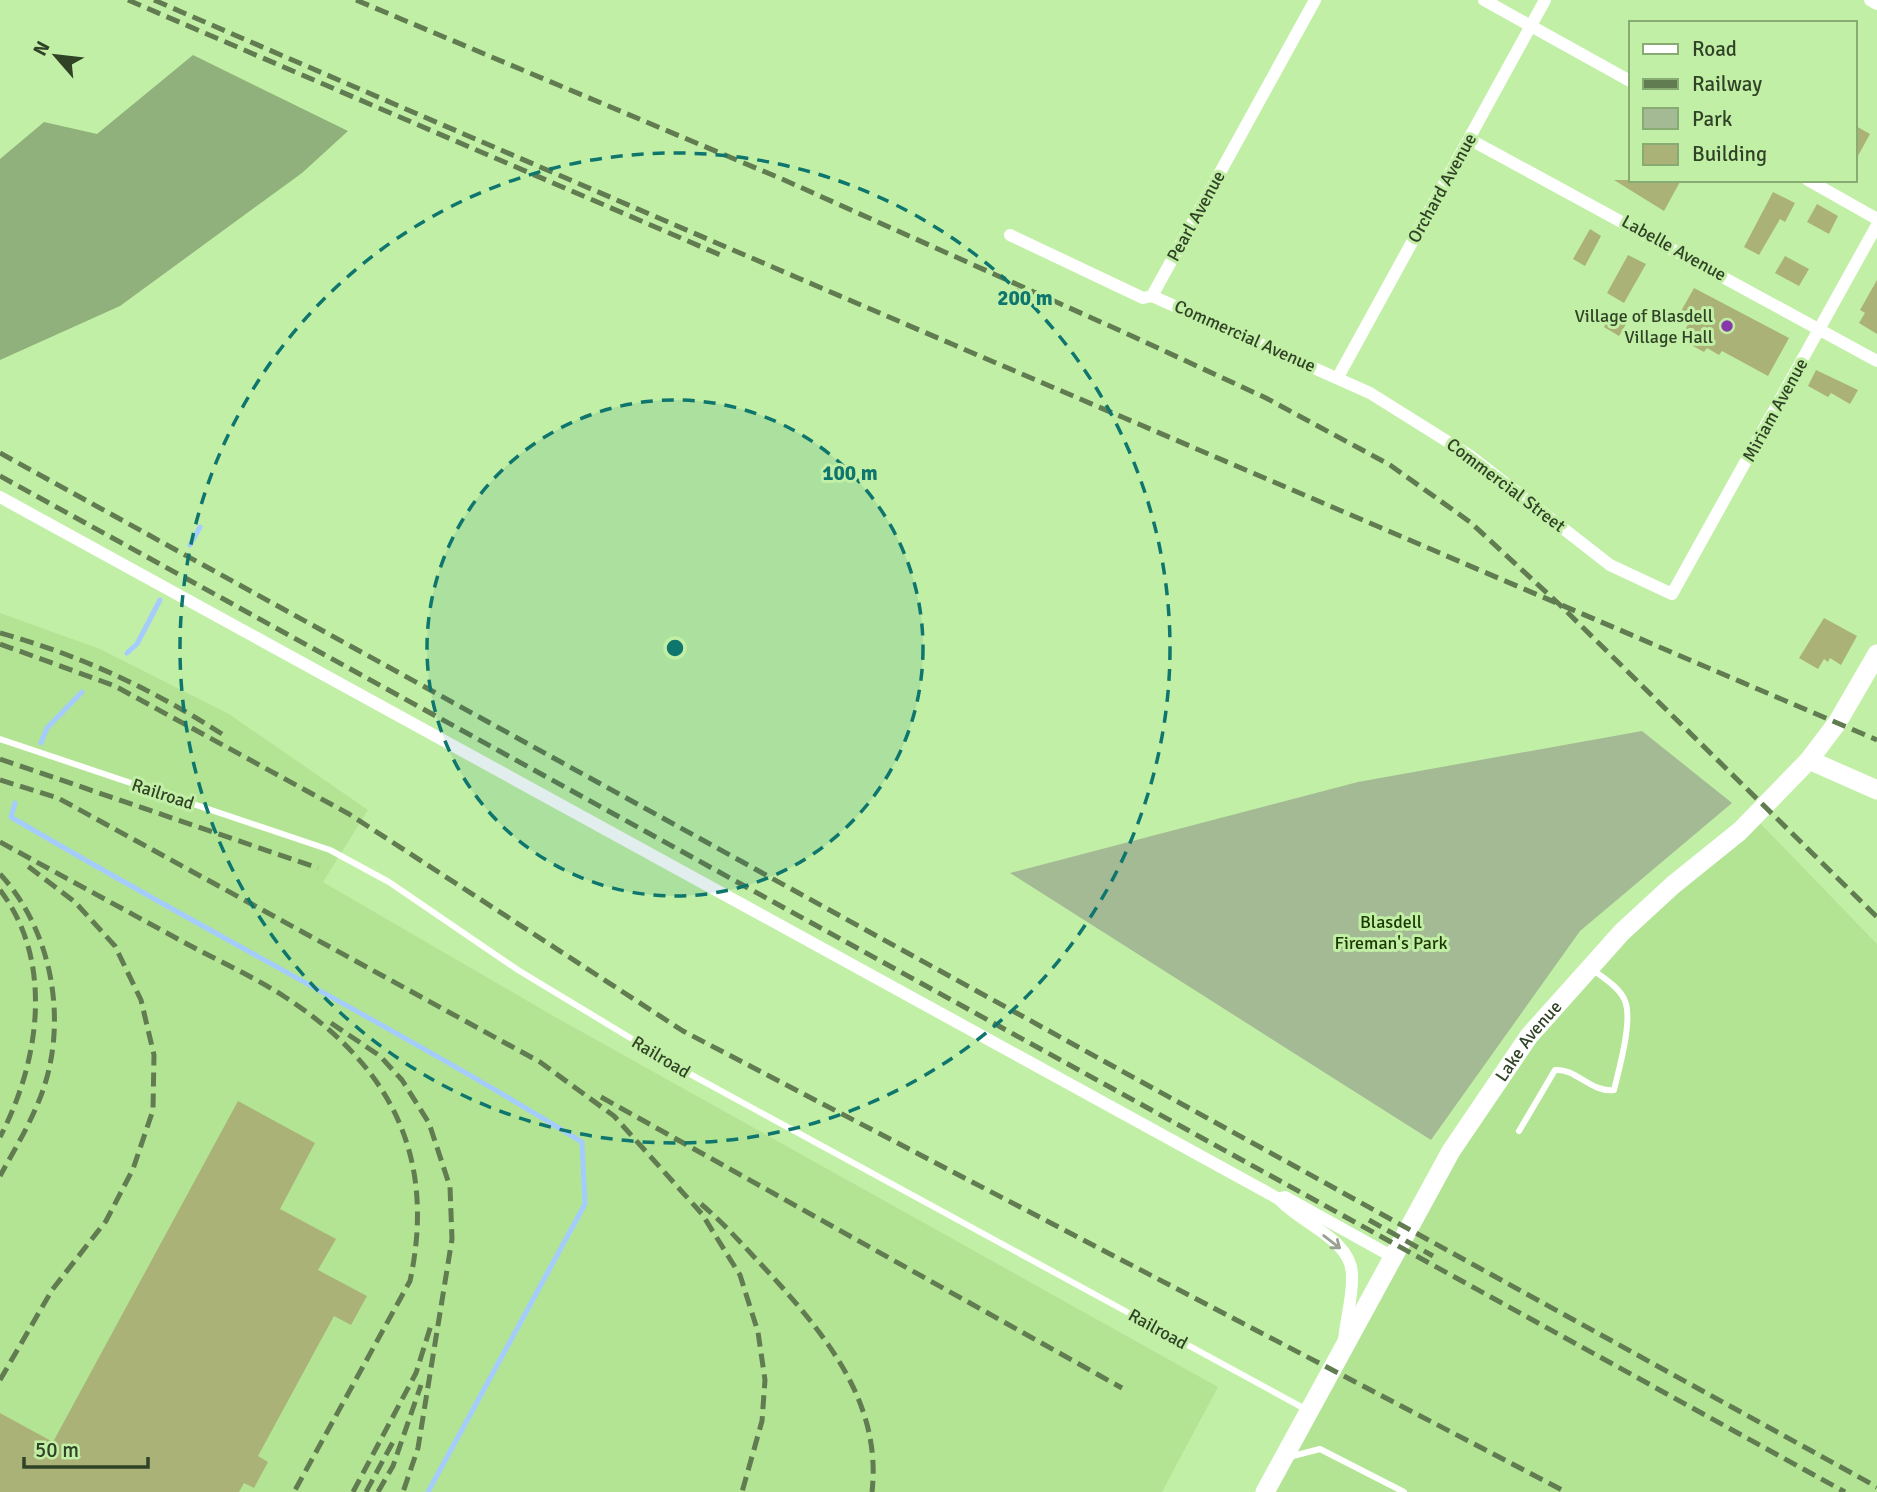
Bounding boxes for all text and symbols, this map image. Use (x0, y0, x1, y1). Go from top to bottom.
north arrow (21, 21, 91, 91)
legend (1629, 21, 1856, 182)
text: Road (1692, 36, 1737, 62)
text: N (28, 37, 56, 60)
text: Railway (1692, 71, 1762, 97)
text: Park (1692, 106, 1733, 132)
street label: Orchard Avenue (1403, 129, 1481, 247)
text: Building (1692, 141, 1767, 167)
street label: Pearl Avenue (1162, 167, 1230, 265)
street label: Labelle Avenue (1618, 210, 1730, 286)
text: 200 m (997, 285, 1053, 311)
street label: Commercial Avenue (1171, 295, 1319, 377)
place label: Village of Blasdell Village Hall (1574, 305, 1713, 348)
marker: Village of Blasdell Village Hall (1719, 318, 1735, 334)
street label: Miriam Avenue (1738, 354, 1812, 466)
street label: Commercial Street (1442, 433, 1570, 537)
text: 100 m (822, 460, 878, 486)
centre of rings (663, 636, 687, 660)
street label: Railroad (129, 774, 197, 814)
park label: Blasdell Fireman's Park (1335, 911, 1447, 954)
street label: Lake Avenue (1490, 996, 1566, 1086)
street label: Railroad (628, 1031, 694, 1083)
one-way arrow (1322, 1234, 1340, 1249)
street label: Railroad (1125, 1304, 1191, 1354)
scale bar (24, 1426, 149, 1470)
text: 50 m (35, 1437, 79, 1463)

